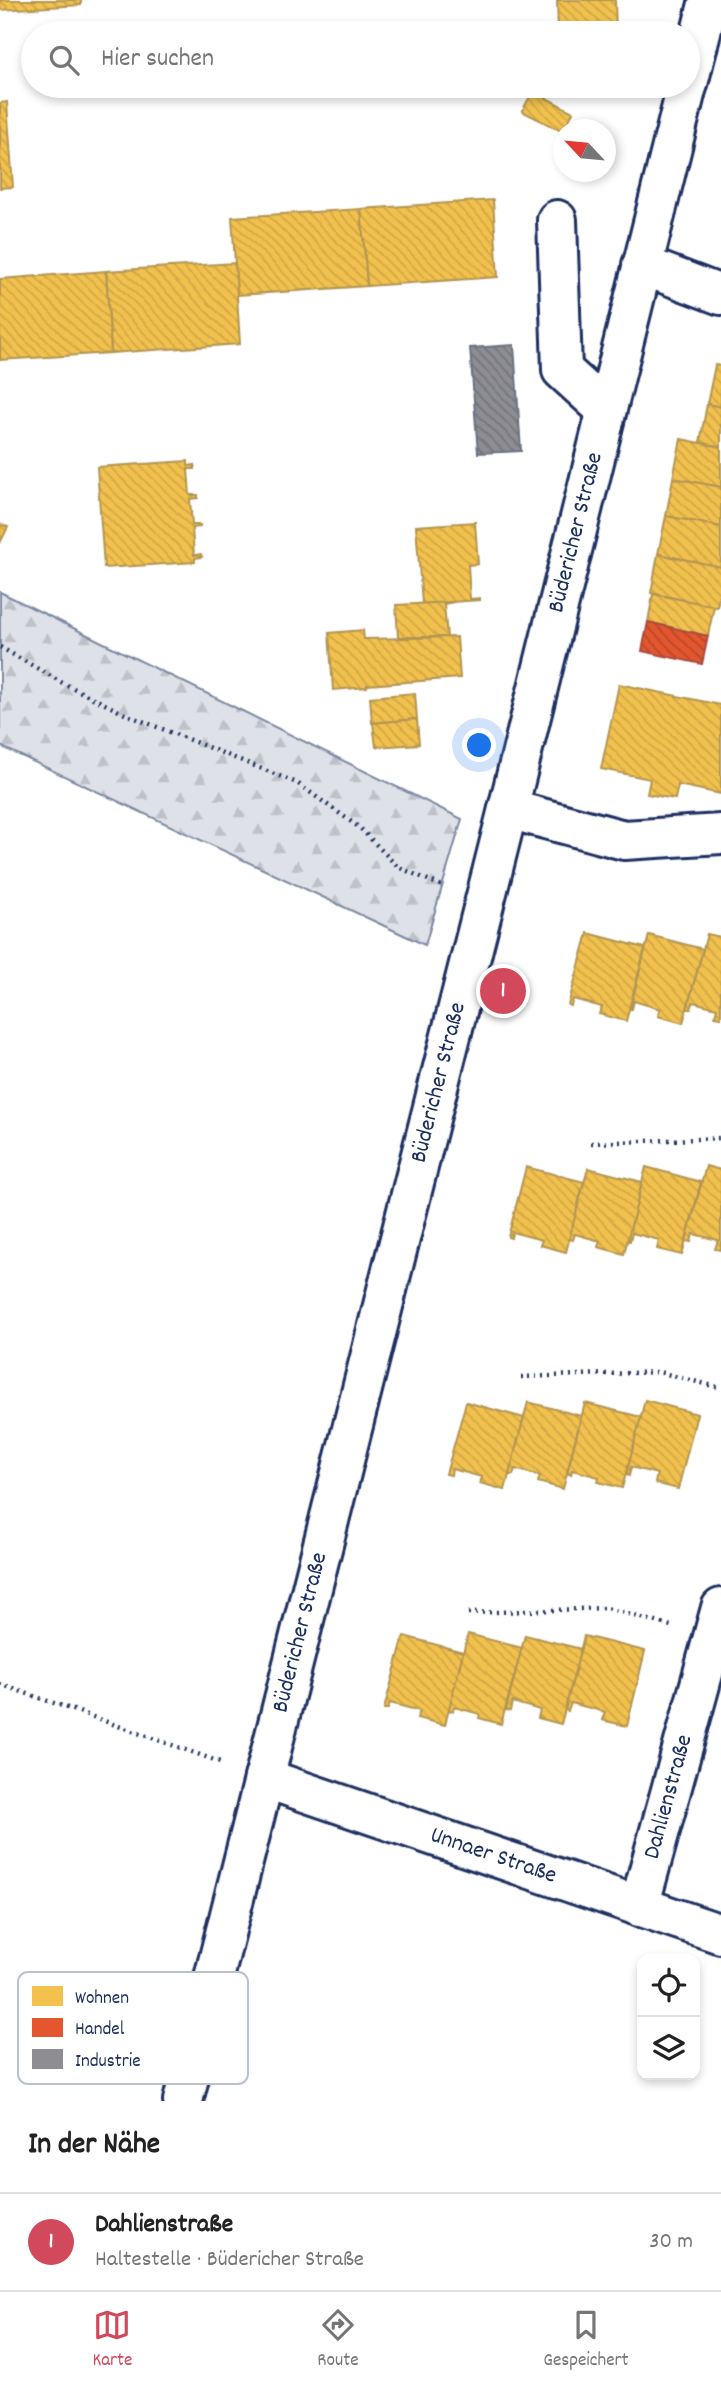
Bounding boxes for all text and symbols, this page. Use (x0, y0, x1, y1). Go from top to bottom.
search box (21, 21, 700, 98)
icon: search (45, 41, 83, 79)
text: Hier suchen (101, 41, 214, 78)
north arrow (553, 119, 616, 182)
street label: Büdericher Straße (540, 449, 613, 616)
your location (462, 728, 496, 762)
pin: 1 (480, 965, 526, 1017)
street label: Büdericher Straße (403, 999, 476, 1166)
street label: Büdericher Straße (264, 1549, 337, 1716)
street label: Dahlienstraße (636, 1731, 702, 1863)
street label: Unnaer Straße (425, 1819, 561, 1894)
map controls (637, 1954, 700, 2080)
button: locate (637, 1954, 700, 2017)
legend (18, 1972, 248, 2084)
text: Wohnen (75, 1986, 129, 2013)
text: Handel (75, 2017, 125, 2044)
button: layers (637, 2017, 700, 2080)
text: Industrie (75, 2049, 141, 2076)
text: In der Nähe (28, 2125, 160, 2168)
text: Dahlienstraße (95, 2207, 233, 2244)
text: 1 (48, 2226, 54, 2259)
text: 30 m (649, 2226, 693, 2259)
text: Haltestelle · Büdericher Straße (95, 2244, 364, 2277)
tab: Karte (92, 2306, 132, 2375)
tab: Route (317, 2306, 359, 2375)
tab: Gespeichert (543, 2306, 629, 2375)

